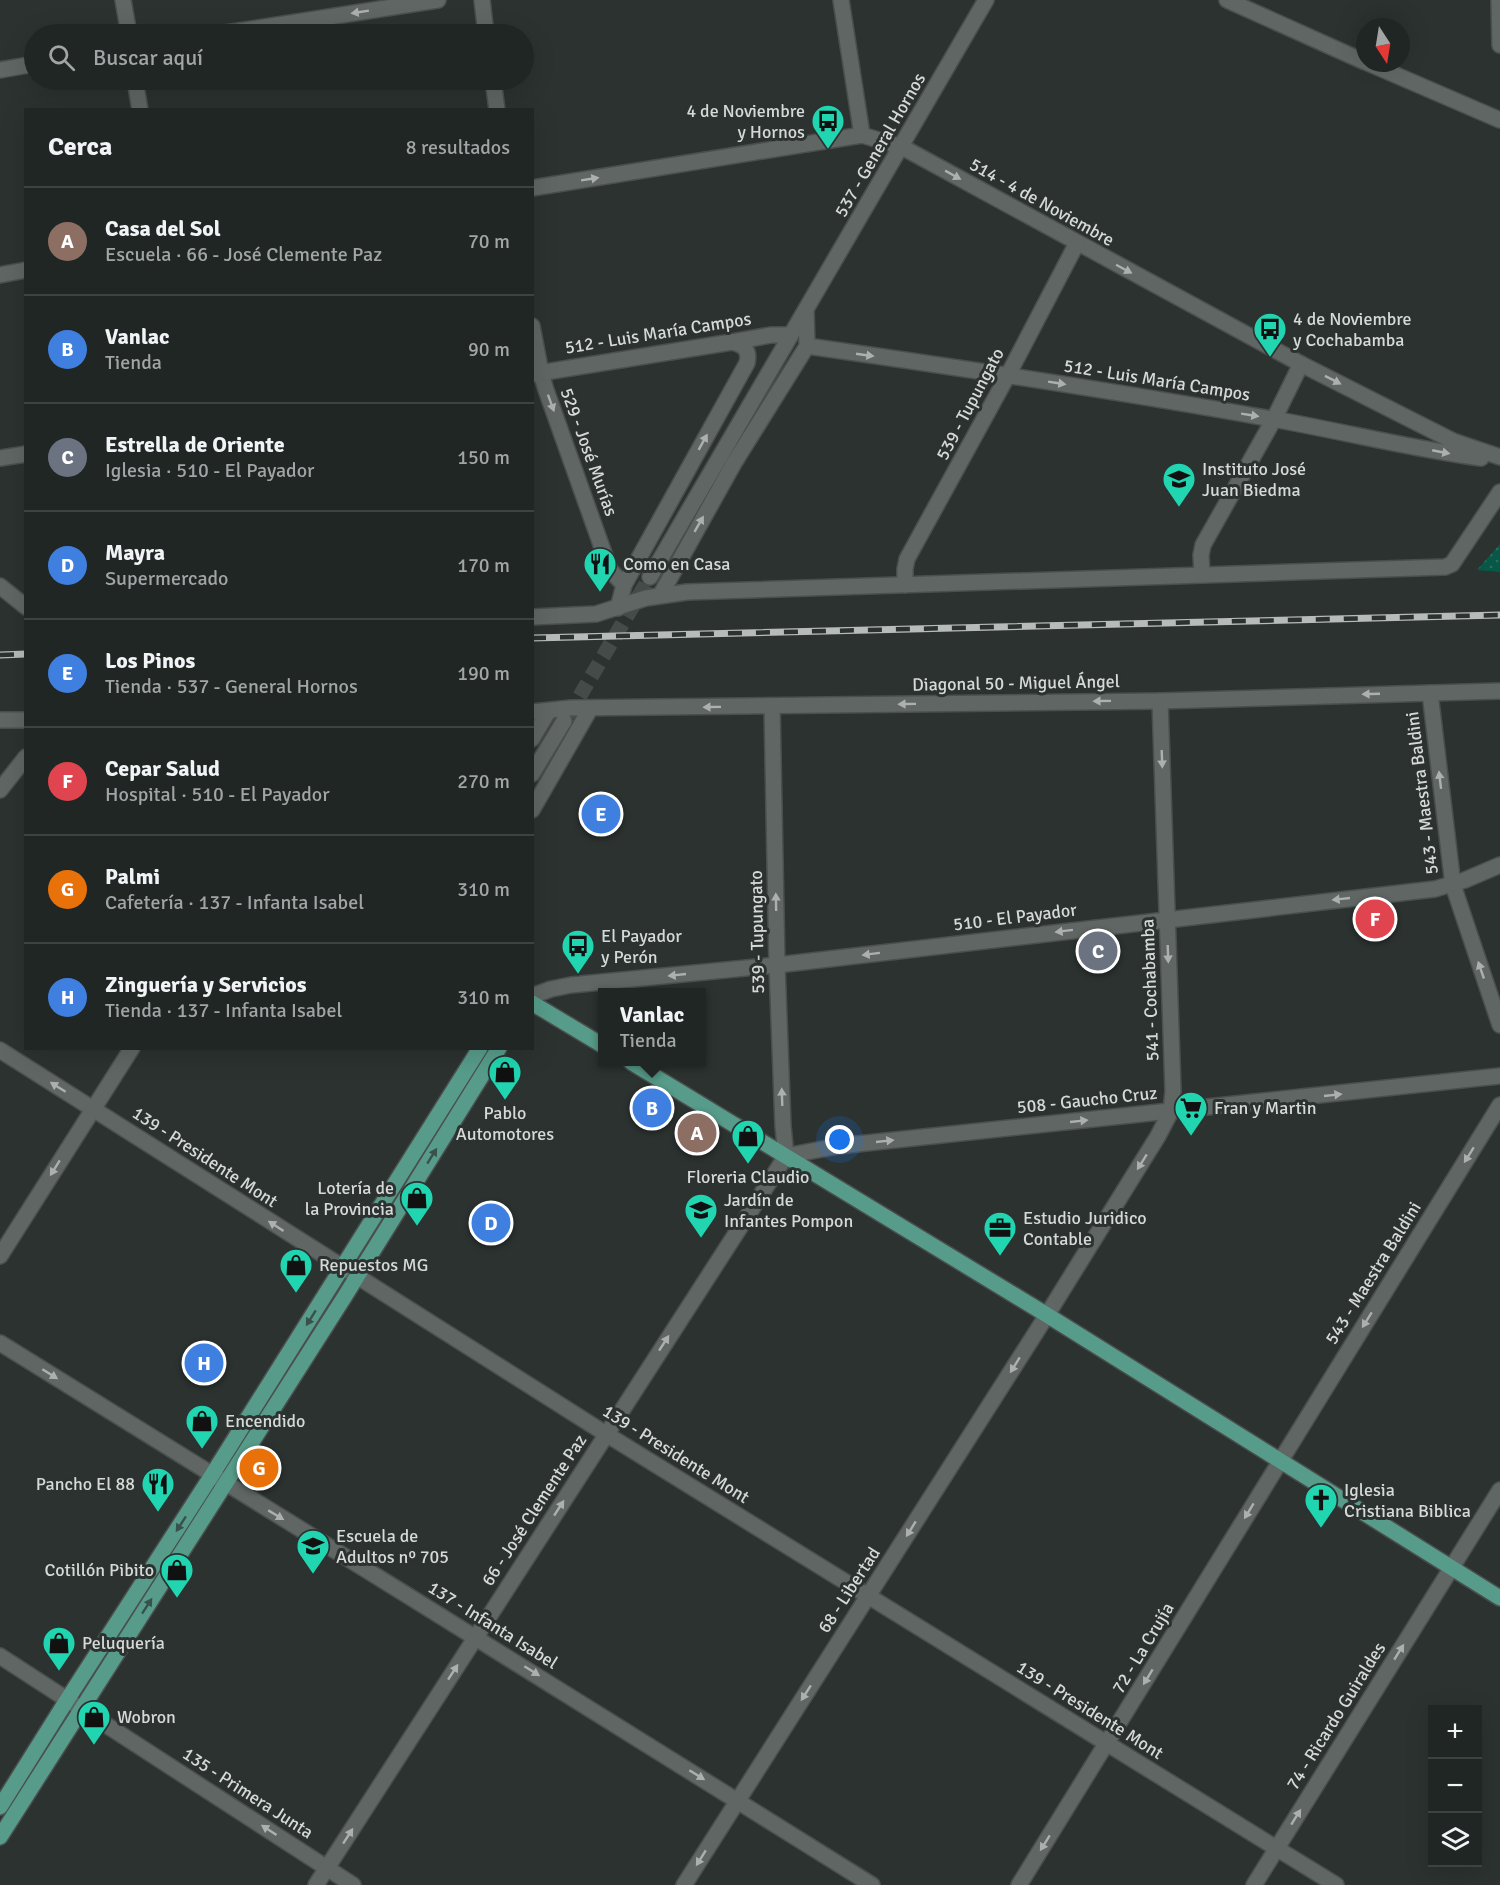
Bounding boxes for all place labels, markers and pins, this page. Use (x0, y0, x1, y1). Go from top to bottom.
place label: 4 de Noviembre y Hornos (686, 100, 805, 143)
bus stop icon: 4 de Noviembre y Hornos (810, 103, 846, 150)
place label: 4 de Noviembre y Cochabamba (1293, 308, 1412, 351)
bus stop icon: 4 de Noviembre y Cochabamba (1252, 311, 1288, 358)
place label: Instituto José Juan Biedma (1202, 458, 1306, 501)
school or university icon: Instituto José Juan Biedma (1161, 461, 1197, 508)
restaurant icon: Como en Casa (582, 546, 618, 593)
place label: Como en Casa (623, 553, 730, 575)
pin: E (582, 792, 620, 836)
pin: F (1356, 896, 1394, 942)
place label: El Payador y Perón (601, 925, 682, 968)
bus stop icon: El Payador y Perón (560, 928, 596, 975)
pin: C (1078, 928, 1118, 974)
shop icon: Pablo Automotores (487, 1054, 523, 1101)
pin: B (632, 1086, 672, 1130)
supermarket icon: Fran y Martin (1173, 1090, 1209, 1137)
place label: Fran y Martin (1214, 1097, 1317, 1119)
place label: Pablo Automotores (456, 1102, 554, 1145)
pin: A (678, 1110, 716, 1156)
shop icon: Floreria Claudio (730, 1118, 766, 1165)
place label: Floreria Claudio (687, 1166, 809, 1188)
place label: Lotería de la Provincia (305, 1177, 394, 1220)
shop icon: Lotería de la Provincia (399, 1180, 435, 1227)
place label: Jardín de Infantes Pompon (724, 1189, 853, 1232)
school or university icon: Jardín de Infantes Pompon (683, 1192, 719, 1239)
pin: D (472, 1200, 510, 1246)
place label: Estudio Juridico Contable (1023, 1207, 1147, 1250)
office icon: Estudio Juridico Contable (982, 1210, 1018, 1257)
shop icon: Repuestos MG (278, 1247, 314, 1294)
place label: Repuestos MG (319, 1254, 428, 1276)
pin: H (184, 1340, 224, 1386)
shop icon: Encendido (184, 1403, 220, 1450)
place label: Encendido (225, 1410, 305, 1432)
pin: G (240, 1446, 278, 1490)
restaurant icon: Pancho El 88 (140, 1466, 176, 1513)
place label: Pancho El 88 (36, 1473, 135, 1495)
place label: Iglesia Cristiana Biblica (1344, 1479, 1471, 1522)
church icon: Iglesia Cristiana Biblica (1303, 1482, 1339, 1529)
place label: Escuela de Adultos nº 705 (336, 1525, 449, 1568)
school or university icon: Escuela de Adultos nº 705 (295, 1528, 331, 1575)
shop icon: Cotillón Pibito (159, 1552, 195, 1599)
place label: Cotillón Pibito (45, 1559, 154, 1581)
shop icon: Peluquería (41, 1625, 77, 1672)
place label: Peluquería (82, 1632, 165, 1654)
shop icon: Wobron (76, 1699, 112, 1746)
place label: Wobron (117, 1706, 176, 1728)

